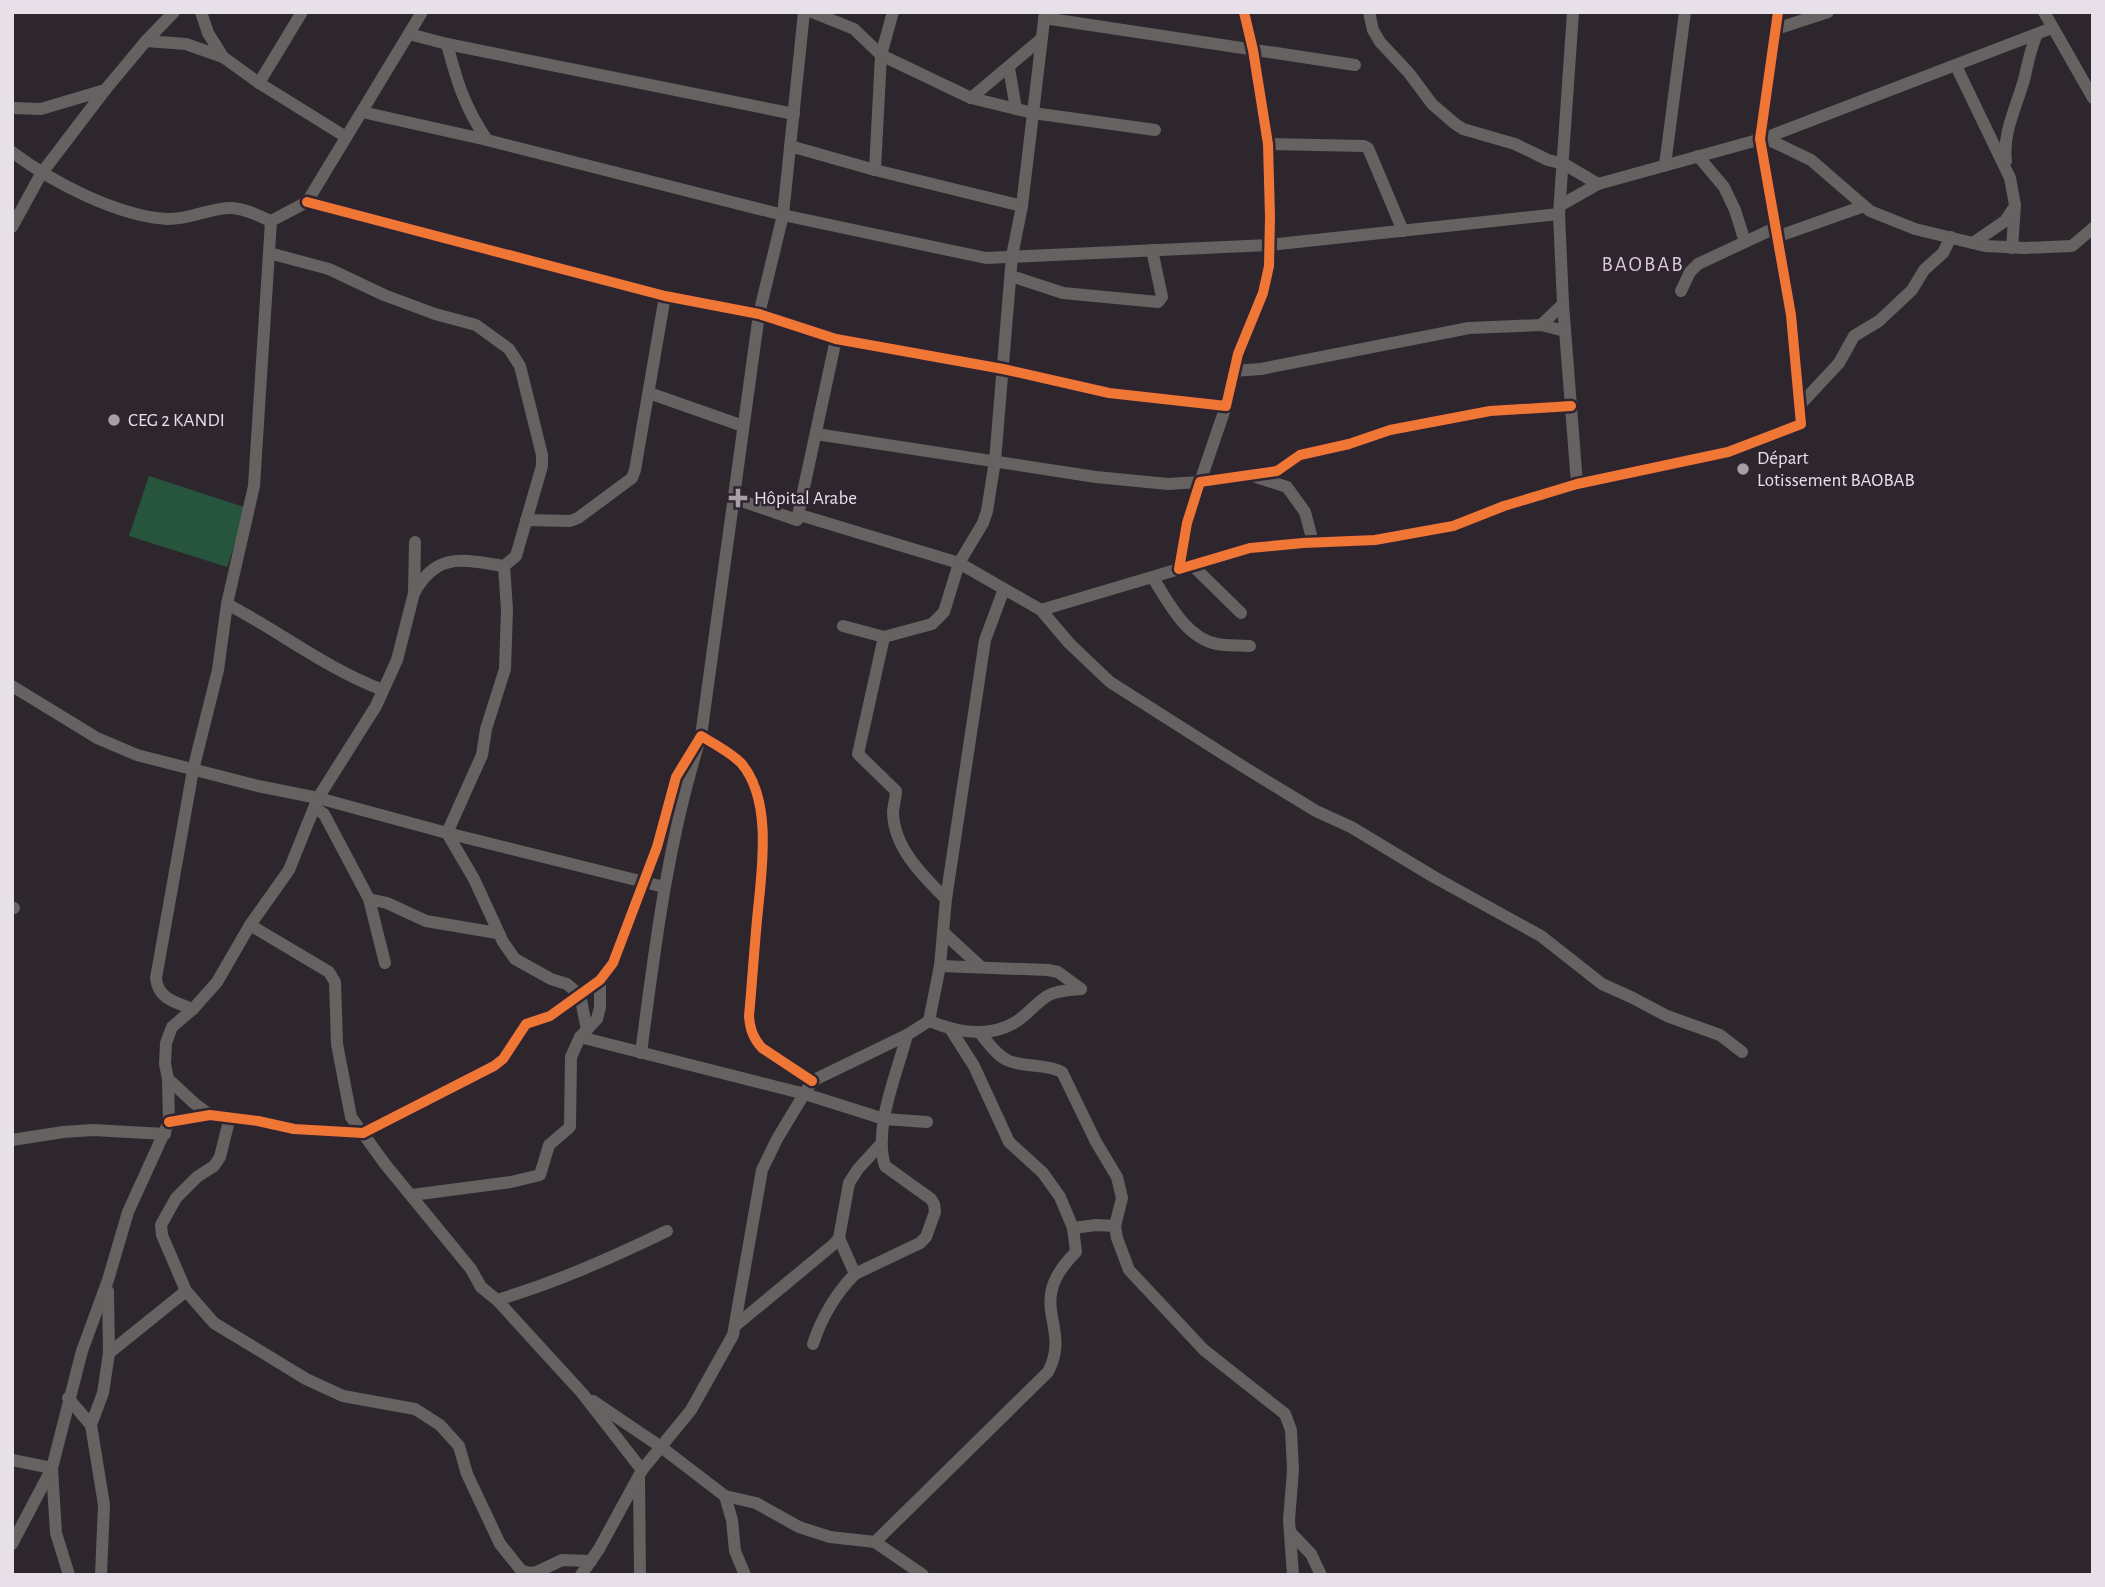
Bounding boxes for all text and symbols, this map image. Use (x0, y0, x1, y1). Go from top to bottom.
district label: BAOBAB (1601, 254, 1685, 275)
place label: CEG 2 KANDI (128, 411, 225, 430)
marker: CEG 2 KANDI (106, 412, 122, 428)
place label: Départ Lotissement BAOBAB (1757, 449, 1915, 490)
marker: Départ Lotissement BAOBAB (1735, 461, 1751, 477)
marker: Hôpital Arabe (728, 488, 748, 508)
place label: Hôpital Arabe (754, 489, 857, 508)

